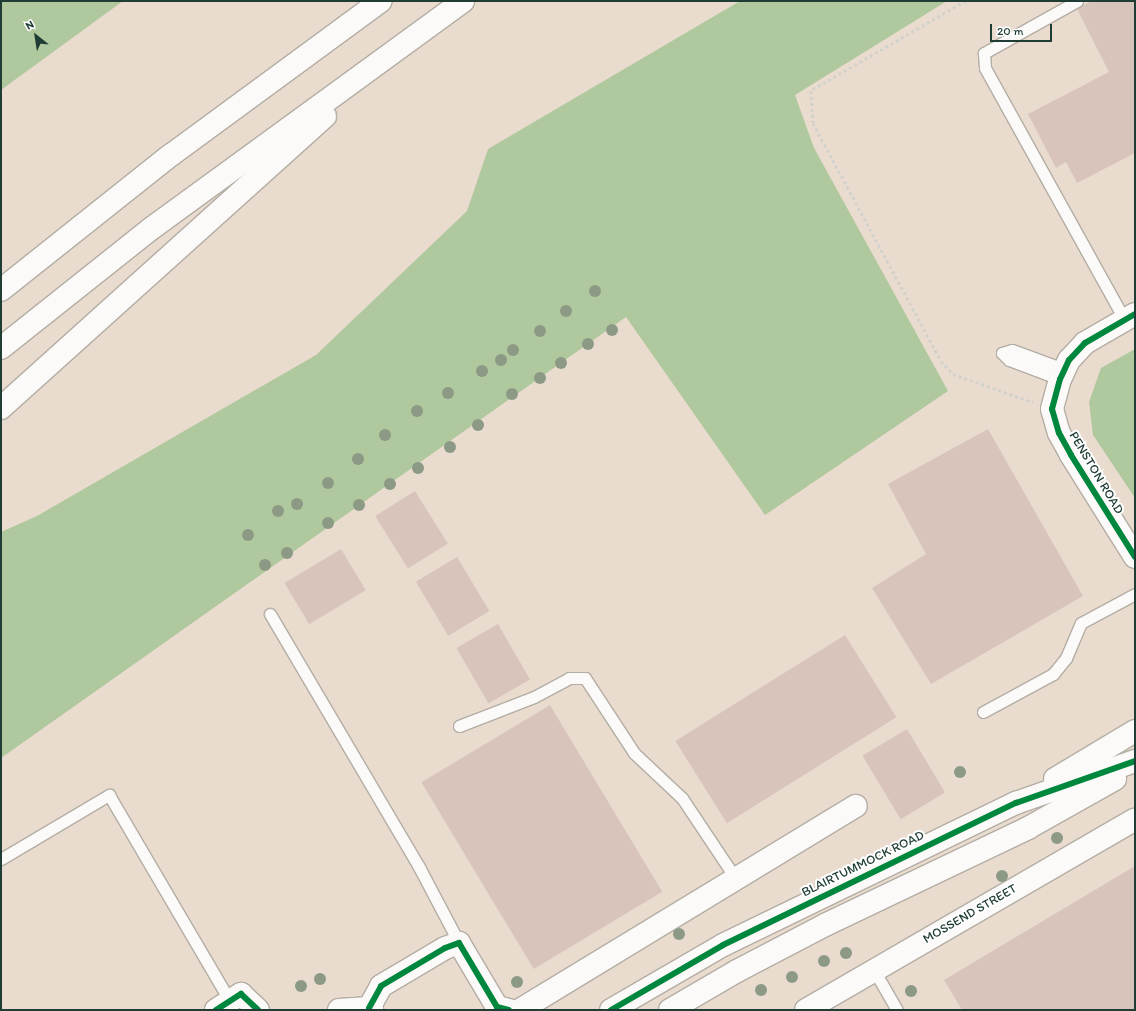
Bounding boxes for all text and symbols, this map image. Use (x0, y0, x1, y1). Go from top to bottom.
north arrow (16, 16, 56, 56)
scale bar (992, 16, 1054, 42)
text: N (23, 18, 36, 33)
text: 20 m (997, 24, 1024, 38)
street label: PENSTON ROAD (1065, 429, 1127, 517)
street label: BLAIRTUMMOCK ROAD (799, 828, 927, 900)
street label: MOSSEND STREET (920, 881, 1020, 947)

